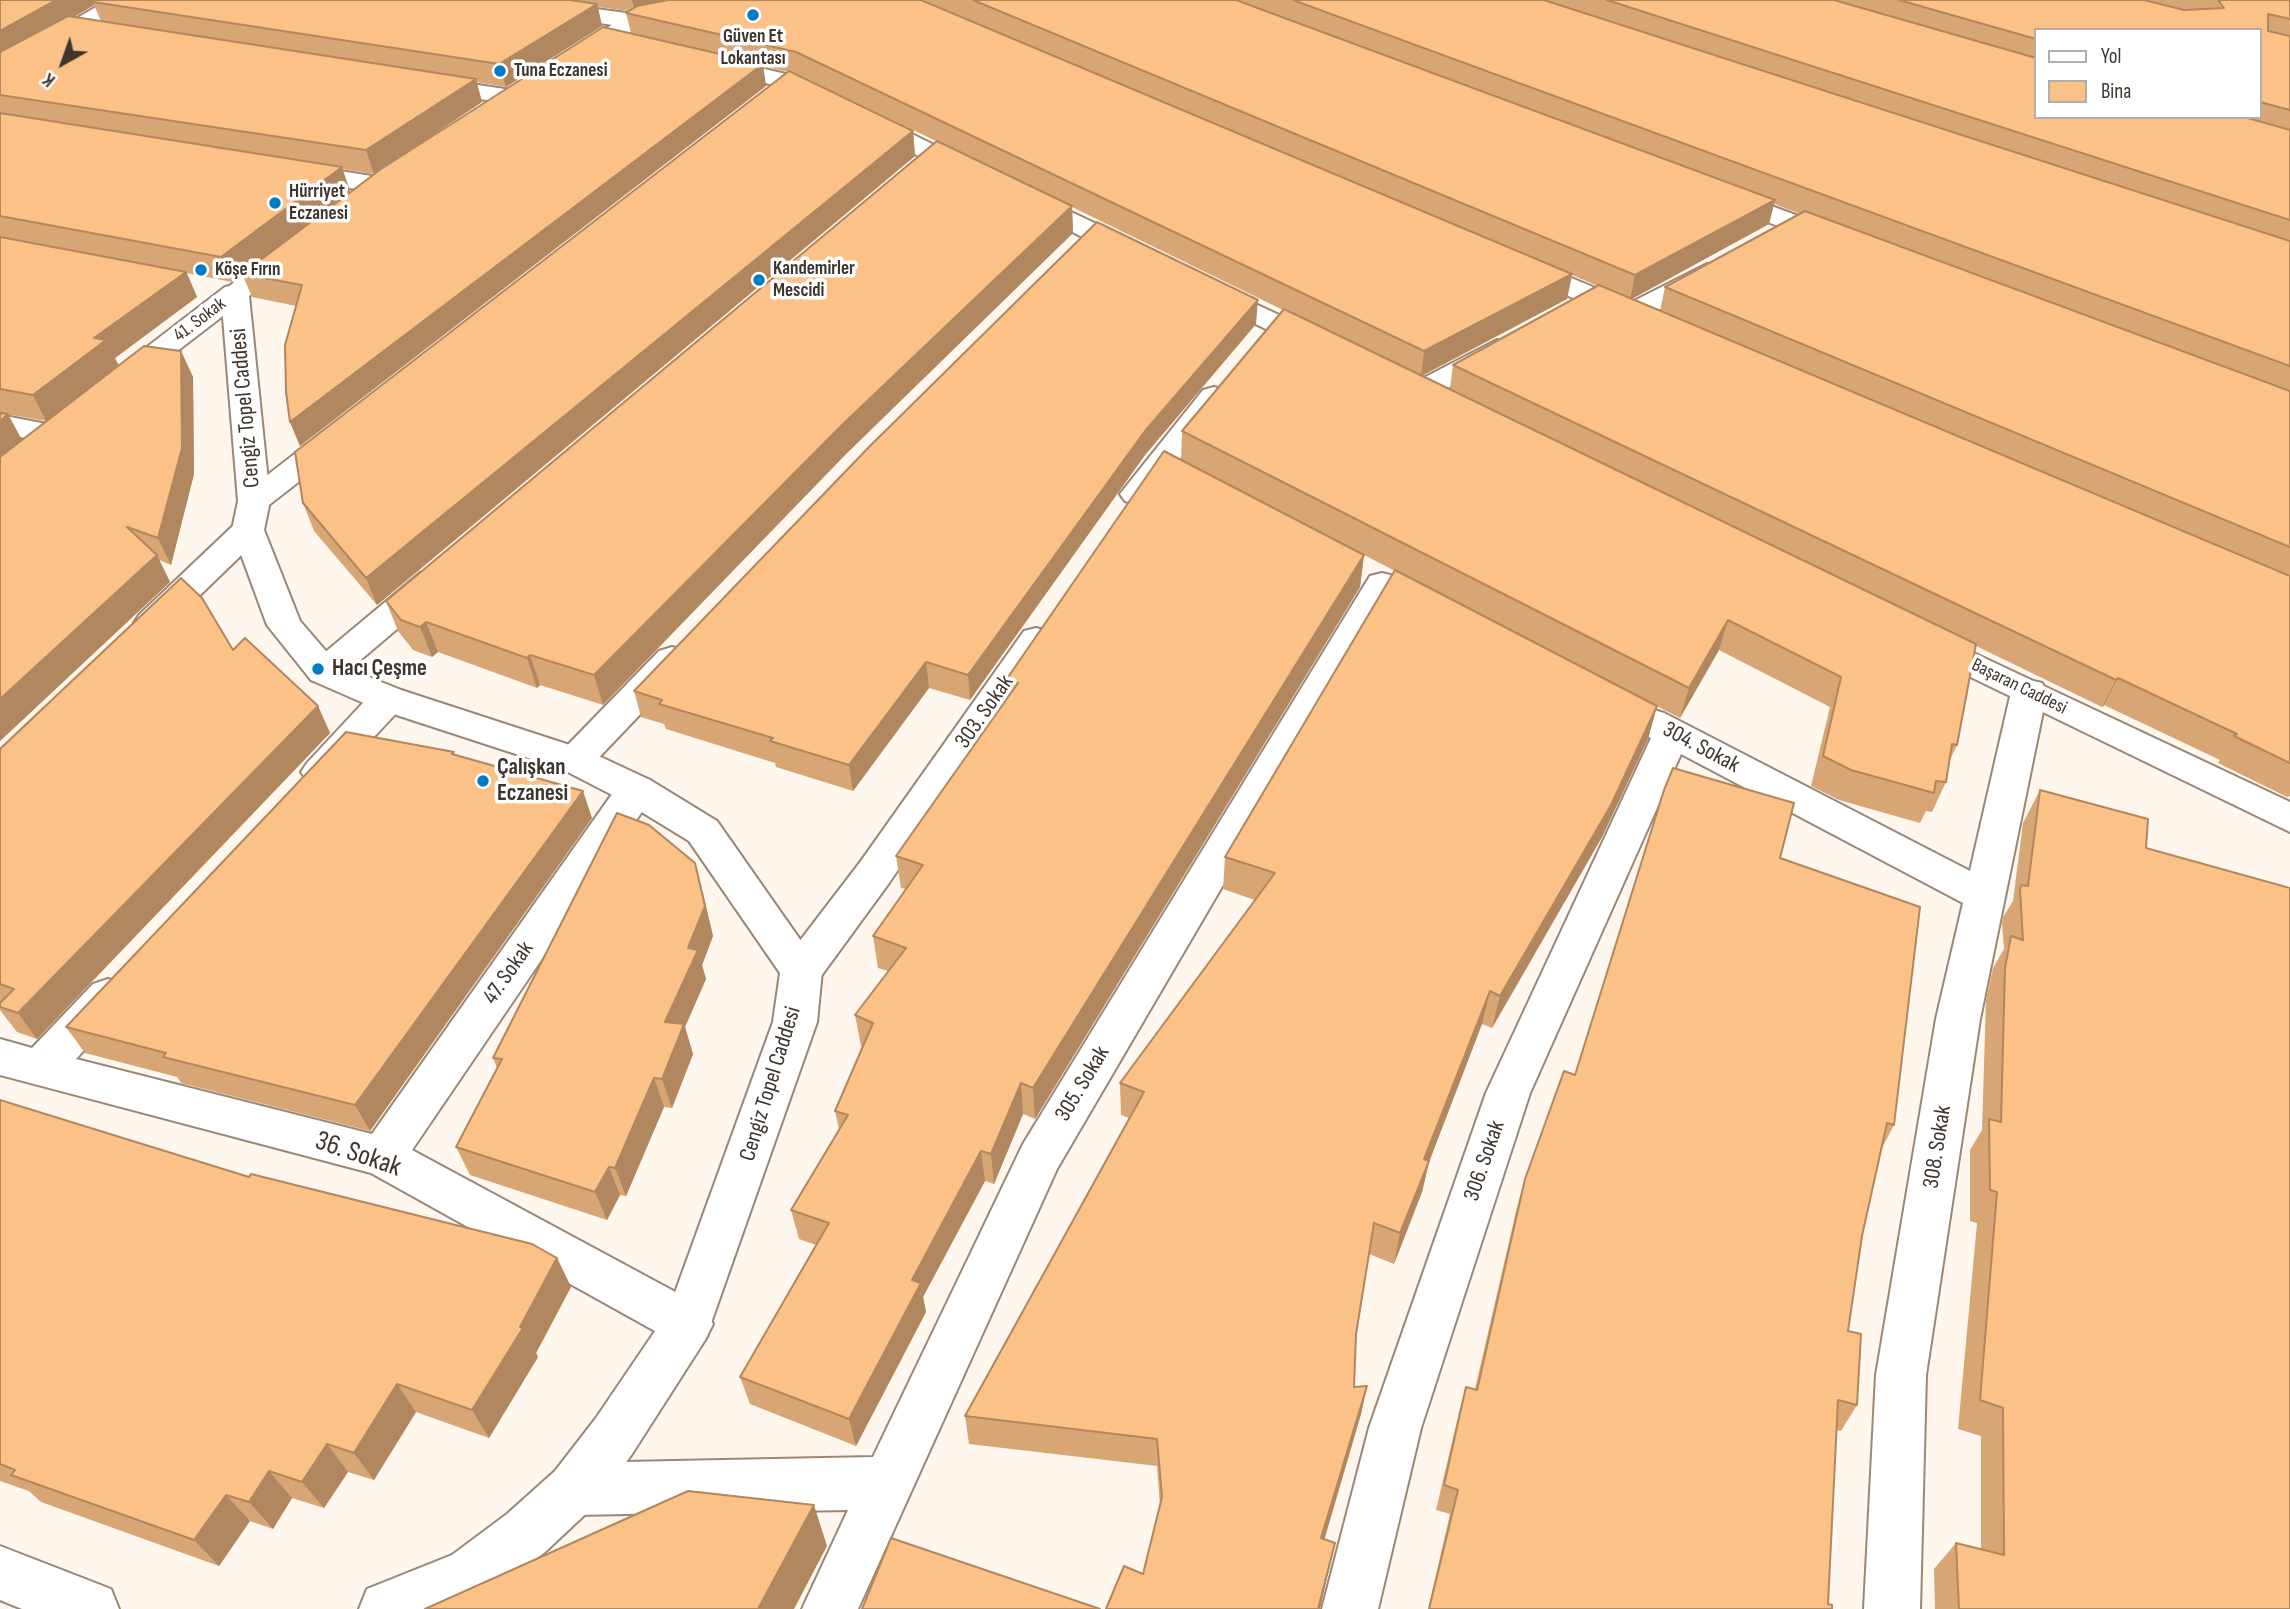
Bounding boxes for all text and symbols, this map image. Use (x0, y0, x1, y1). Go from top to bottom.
marker: Güven Et Lokantası (745, 7, 761, 23)
place label: Güven Et Lokantası (720, 26, 786, 70)
north arrow (28, 28, 98, 98)
legend (2035, 28, 2262, 119)
text: Yol (2101, 44, 2121, 69)
place label: Tuna Eczanesi (514, 60, 608, 82)
marker: Tuna Eczanesi (492, 63, 508, 79)
text: K (38, 68, 60, 91)
text: Bina (2101, 79, 2131, 104)
place label: Hürriyet Eczanesi (289, 181, 348, 225)
marker: Hürriyet Eczanesi (267, 195, 283, 211)
place label: Kandemirler Mescidi (773, 258, 855, 302)
place label: Köşe Fırın (215, 259, 280, 281)
marker: Köşe Fırın (193, 262, 209, 278)
marker: Kandemirler Mescidi (751, 272, 767, 288)
street label: 41. Sokak (169, 293, 231, 347)
street label: Cengiz Topel Caddesi (225, 327, 267, 489)
street label: Başaran Caddesi (1967, 654, 2071, 720)
place label: Hacı Çeşme (332, 655, 427, 683)
marker: Hacı Çeşme (310, 661, 326, 677)
street label: 303. Sokak (950, 670, 1020, 754)
street label: 304. Sokak (1658, 716, 1744, 780)
place label: Çalışkan Eczanesi (497, 754, 568, 808)
marker: Çalışkan Eczanesi (475, 773, 491, 789)
street label: 47. Sokak (478, 936, 540, 1010)
street label: Cengiz Topel Caddesi (734, 1003, 808, 1165)
street label: 305. Sokak (1050, 1041, 1116, 1127)
street label: 308. Sokak (1918, 1104, 1958, 1190)
street label: 306. Sokak (1458, 1117, 1512, 1205)
street label: 36. Sokak (311, 1125, 405, 1185)

